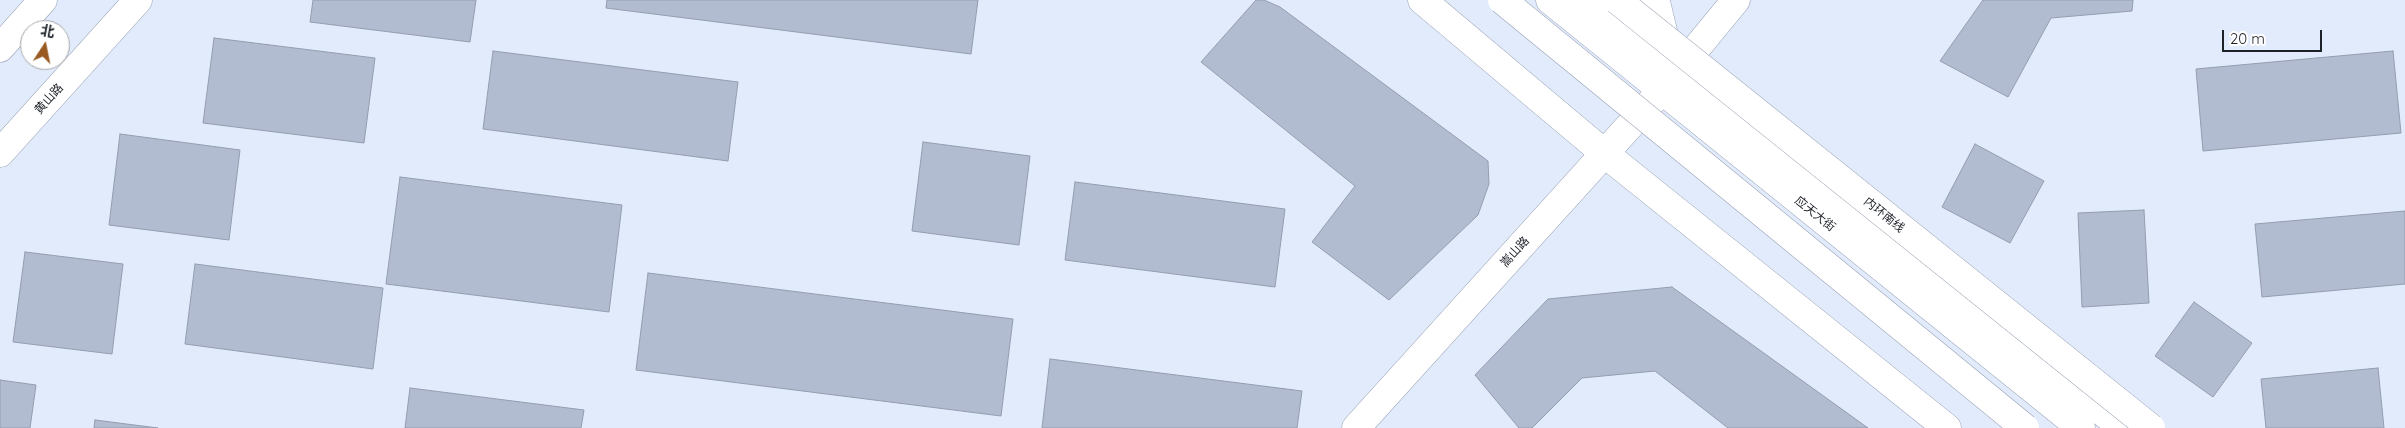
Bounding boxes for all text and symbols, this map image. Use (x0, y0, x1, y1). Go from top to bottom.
north arrow (20, 20, 70, 70)
scale bar (2225, 20, 2325, 52)
text: 北 (39, 21, 56, 41)
text: 20 m (2230, 29, 2265, 48)
street label: 黄山路 (32, 81, 66, 117)
street label: 应天大街 (1792, 193, 1838, 235)
street label: 内环南线 (1861, 194, 1907, 236)
street label: 嵩山路 (1498, 234, 1532, 270)

